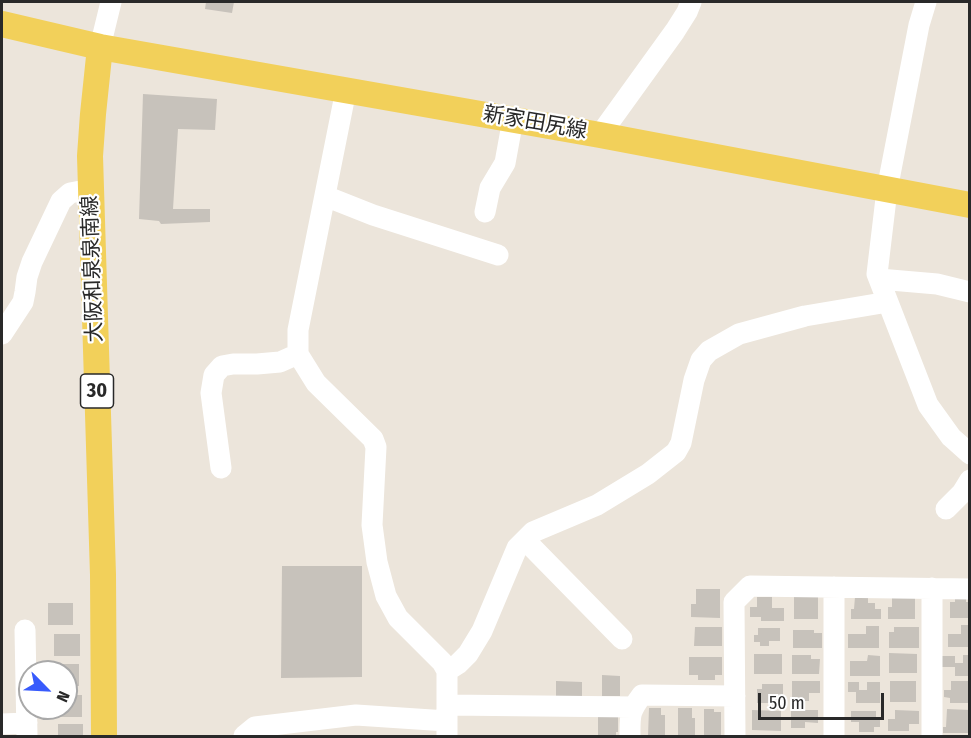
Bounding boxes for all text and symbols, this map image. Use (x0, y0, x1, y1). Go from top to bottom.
street label: 新家田尻線 (481, 101, 589, 145)
street label: 大阪和泉泉南線 (78, 195, 108, 343)
road number: 30 (80, 374, 114, 408)
north arrow (18, 660, 78, 720)
scale bar (761, 681, 887, 719)
text: N (52, 688, 74, 705)
text: 50 m (769, 692, 805, 714)

